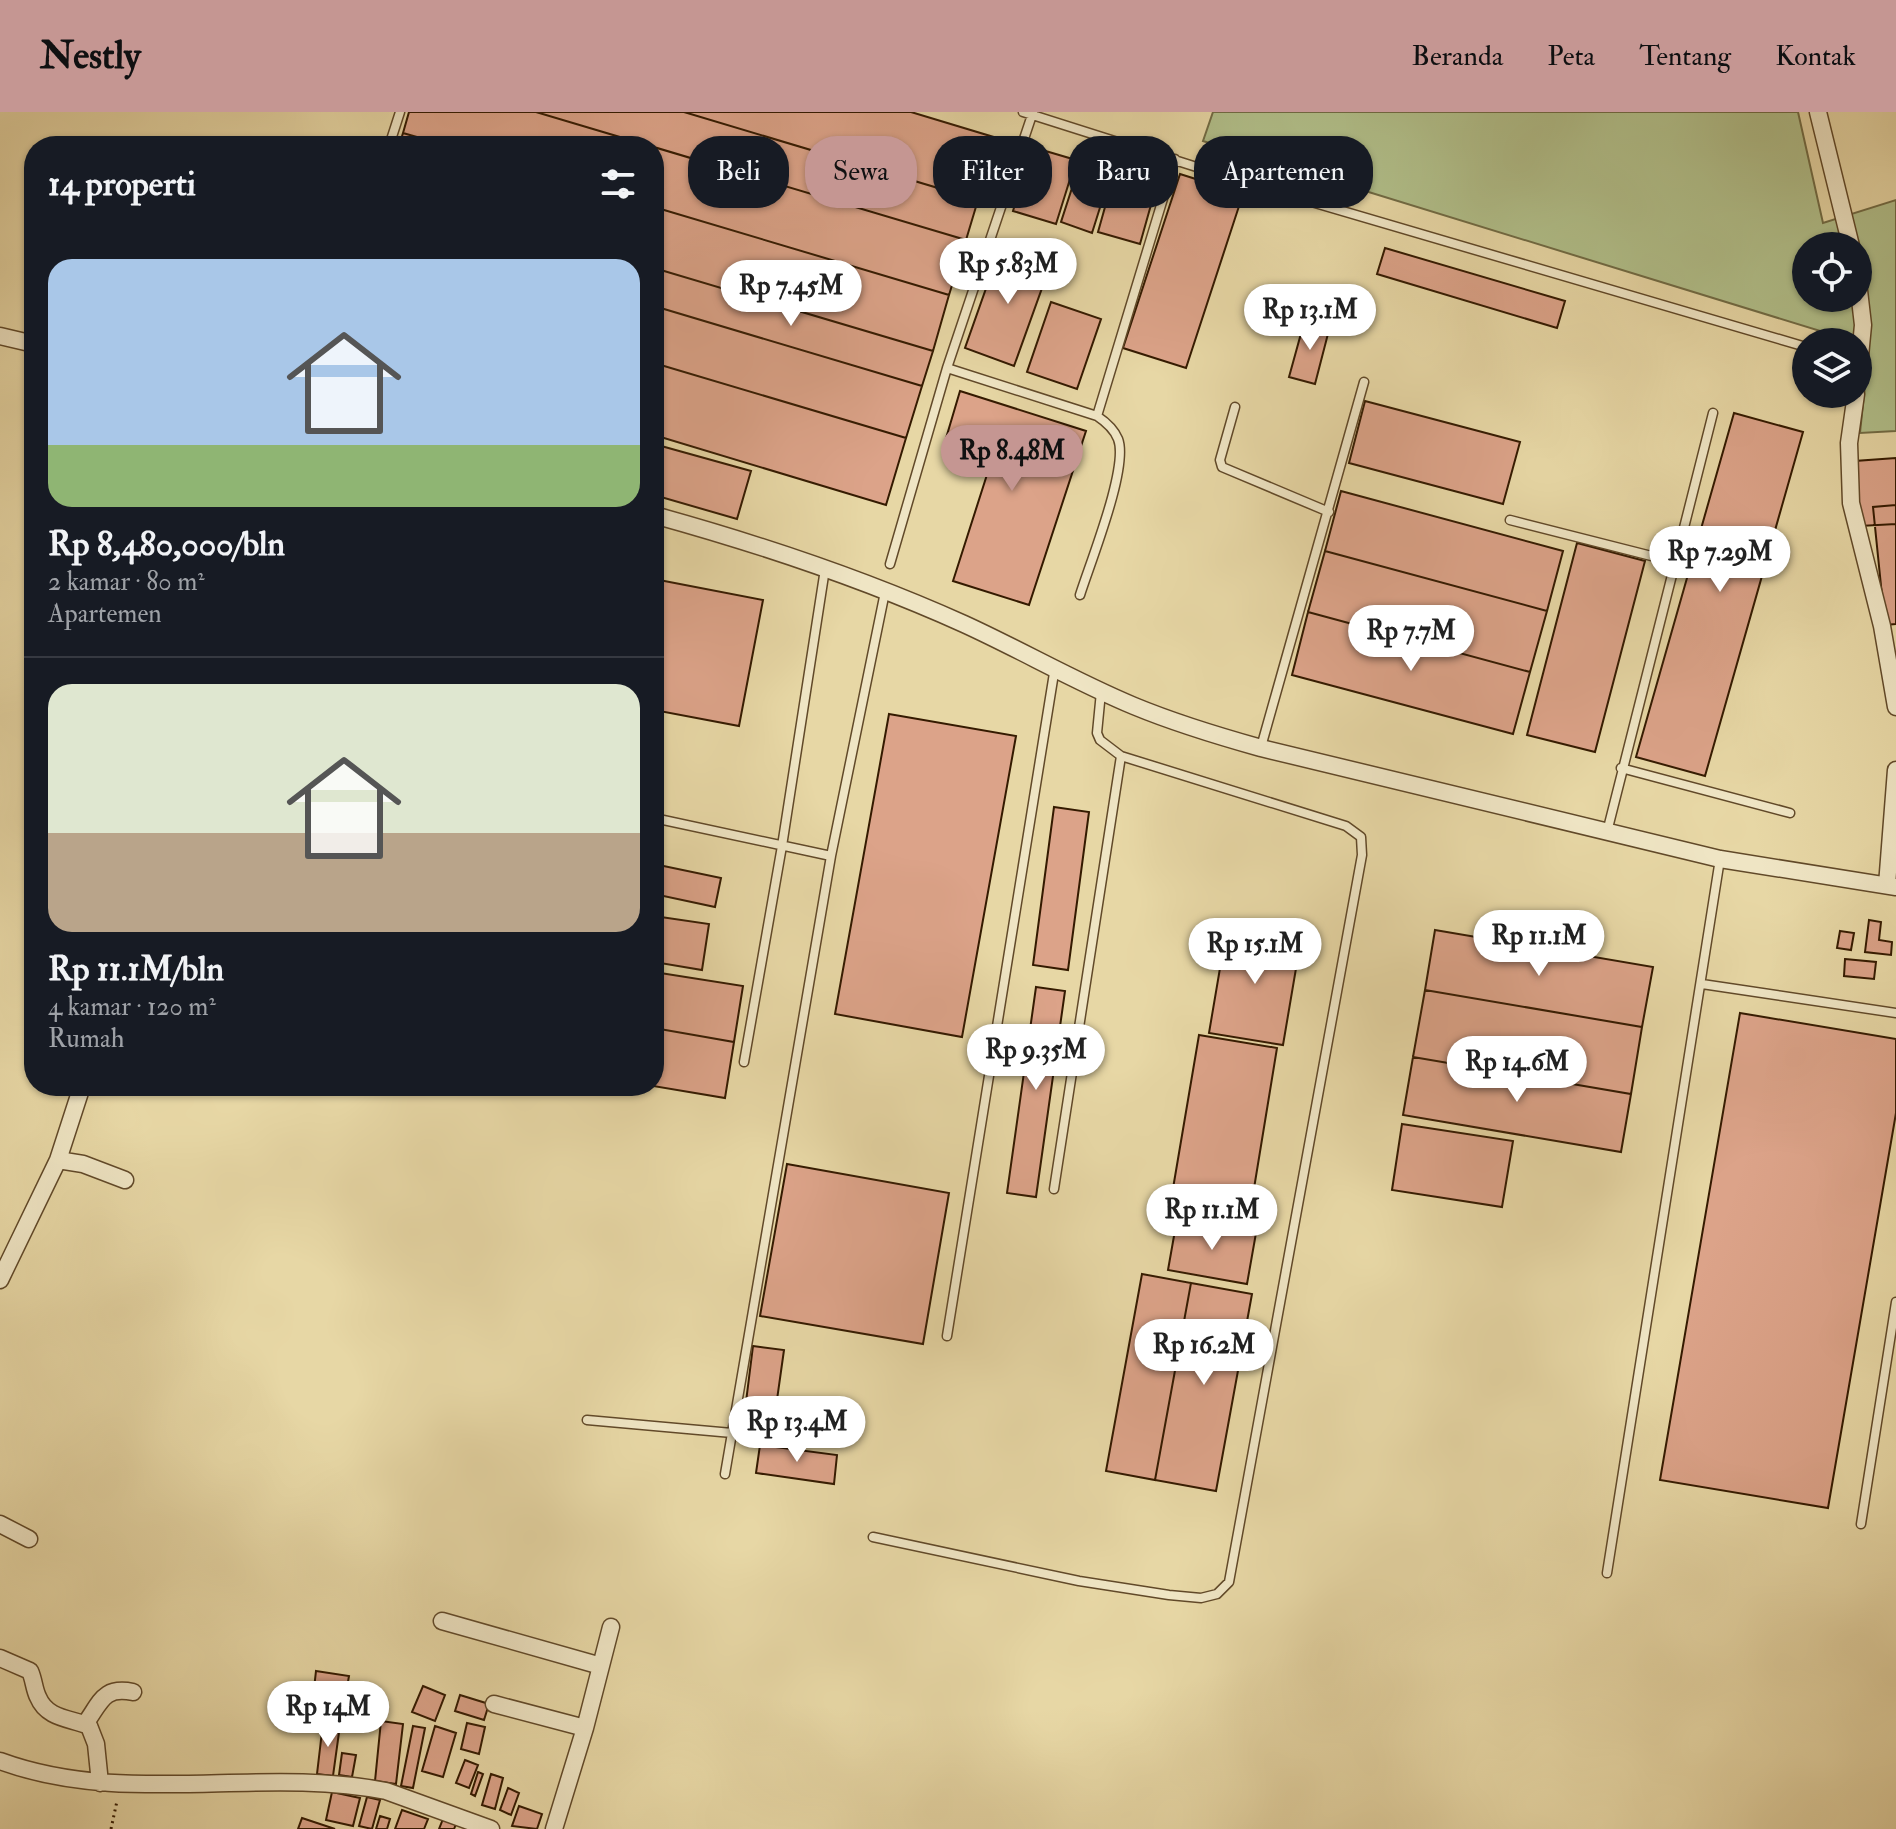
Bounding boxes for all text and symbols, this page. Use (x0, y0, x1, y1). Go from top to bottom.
text: Nestly (40, 32, 141, 80)
text: Beranda (1412, 39, 1503, 74)
text: Peta (1547, 39, 1595, 74)
text: Tentang (1639, 39, 1731, 74)
text: Kontak (1775, 39, 1856, 74)
chip: Beli (688, 136, 789, 208)
chip: Sewa (805, 136, 917, 208)
chip: Filter (933, 136, 1052, 208)
chip: Baru (1068, 136, 1178, 208)
chip: Apartemen (1194, 136, 1373, 208)
icon: filters (596, 162, 640, 206)
text: 14 properti (48, 163, 196, 206)
map controls (1792, 232, 1872, 408)
button: locate (1792, 232, 1872, 312)
pin: Rp 5.83M (925, 238, 1091, 306)
text: Rp 5.83M (958, 248, 1058, 280)
pin: Rp 7.45M (708, 260, 874, 328)
text: Rp 7.45M (739, 270, 843, 302)
pin: Rp 13.1M (1227, 284, 1393, 352)
text: Rp 13.1M (1262, 294, 1358, 326)
icon: home (272, 311, 416, 455)
button: layers (1792, 328, 1872, 408)
pin: Rp 8.48M (929, 425, 1095, 493)
text: Rp 8.48M (959, 435, 1065, 467)
text: Rp 8,480,000/bln (48, 523, 285, 566)
pin: Rp 7.29M (1637, 526, 1803, 594)
text: Rp 7.29M (1667, 536, 1773, 568)
text: 2 kamar · 80 m² (48, 566, 205, 598)
text: Apartemen (48, 598, 162, 630)
pin: Rp 7.7M (1337, 605, 1485, 673)
text: Rp 7.7M (1366, 615, 1456, 647)
icon: home (272, 736, 416, 880)
pin: Rp 11.1M (1456, 910, 1622, 978)
pin: Rp 15.1M (1172, 918, 1338, 986)
text: Rp 11.1M (1491, 920, 1587, 952)
text: Rp 15.1M (1207, 928, 1303, 960)
text: Rp 11.1M/bln (48, 948, 224, 991)
text: 4 kamar · 120 m² (48, 991, 216, 1023)
text: Rumah (48, 1023, 124, 1055)
pin: Rp 9.35M (953, 1024, 1119, 1092)
text: Rp 9.35M (985, 1034, 1087, 1066)
pin: Rp 14.6M (1434, 1036, 1600, 1104)
text: Rp 14.6M (1465, 1046, 1569, 1078)
pin: Rp 11.1M (1129, 1184, 1295, 1252)
text: Rp 11.1M (1164, 1194, 1260, 1226)
pin: Rp 16.2M (1121, 1319, 1287, 1387)
text: Rp 16.2M (1153, 1329, 1255, 1361)
pin: Rp 13.4M (714, 1396, 880, 1464)
text: Rp 13.4M (746, 1406, 848, 1438)
pin: Rp 14M (263, 1681, 393, 1749)
text: Rp 14M (285, 1691, 371, 1723)

